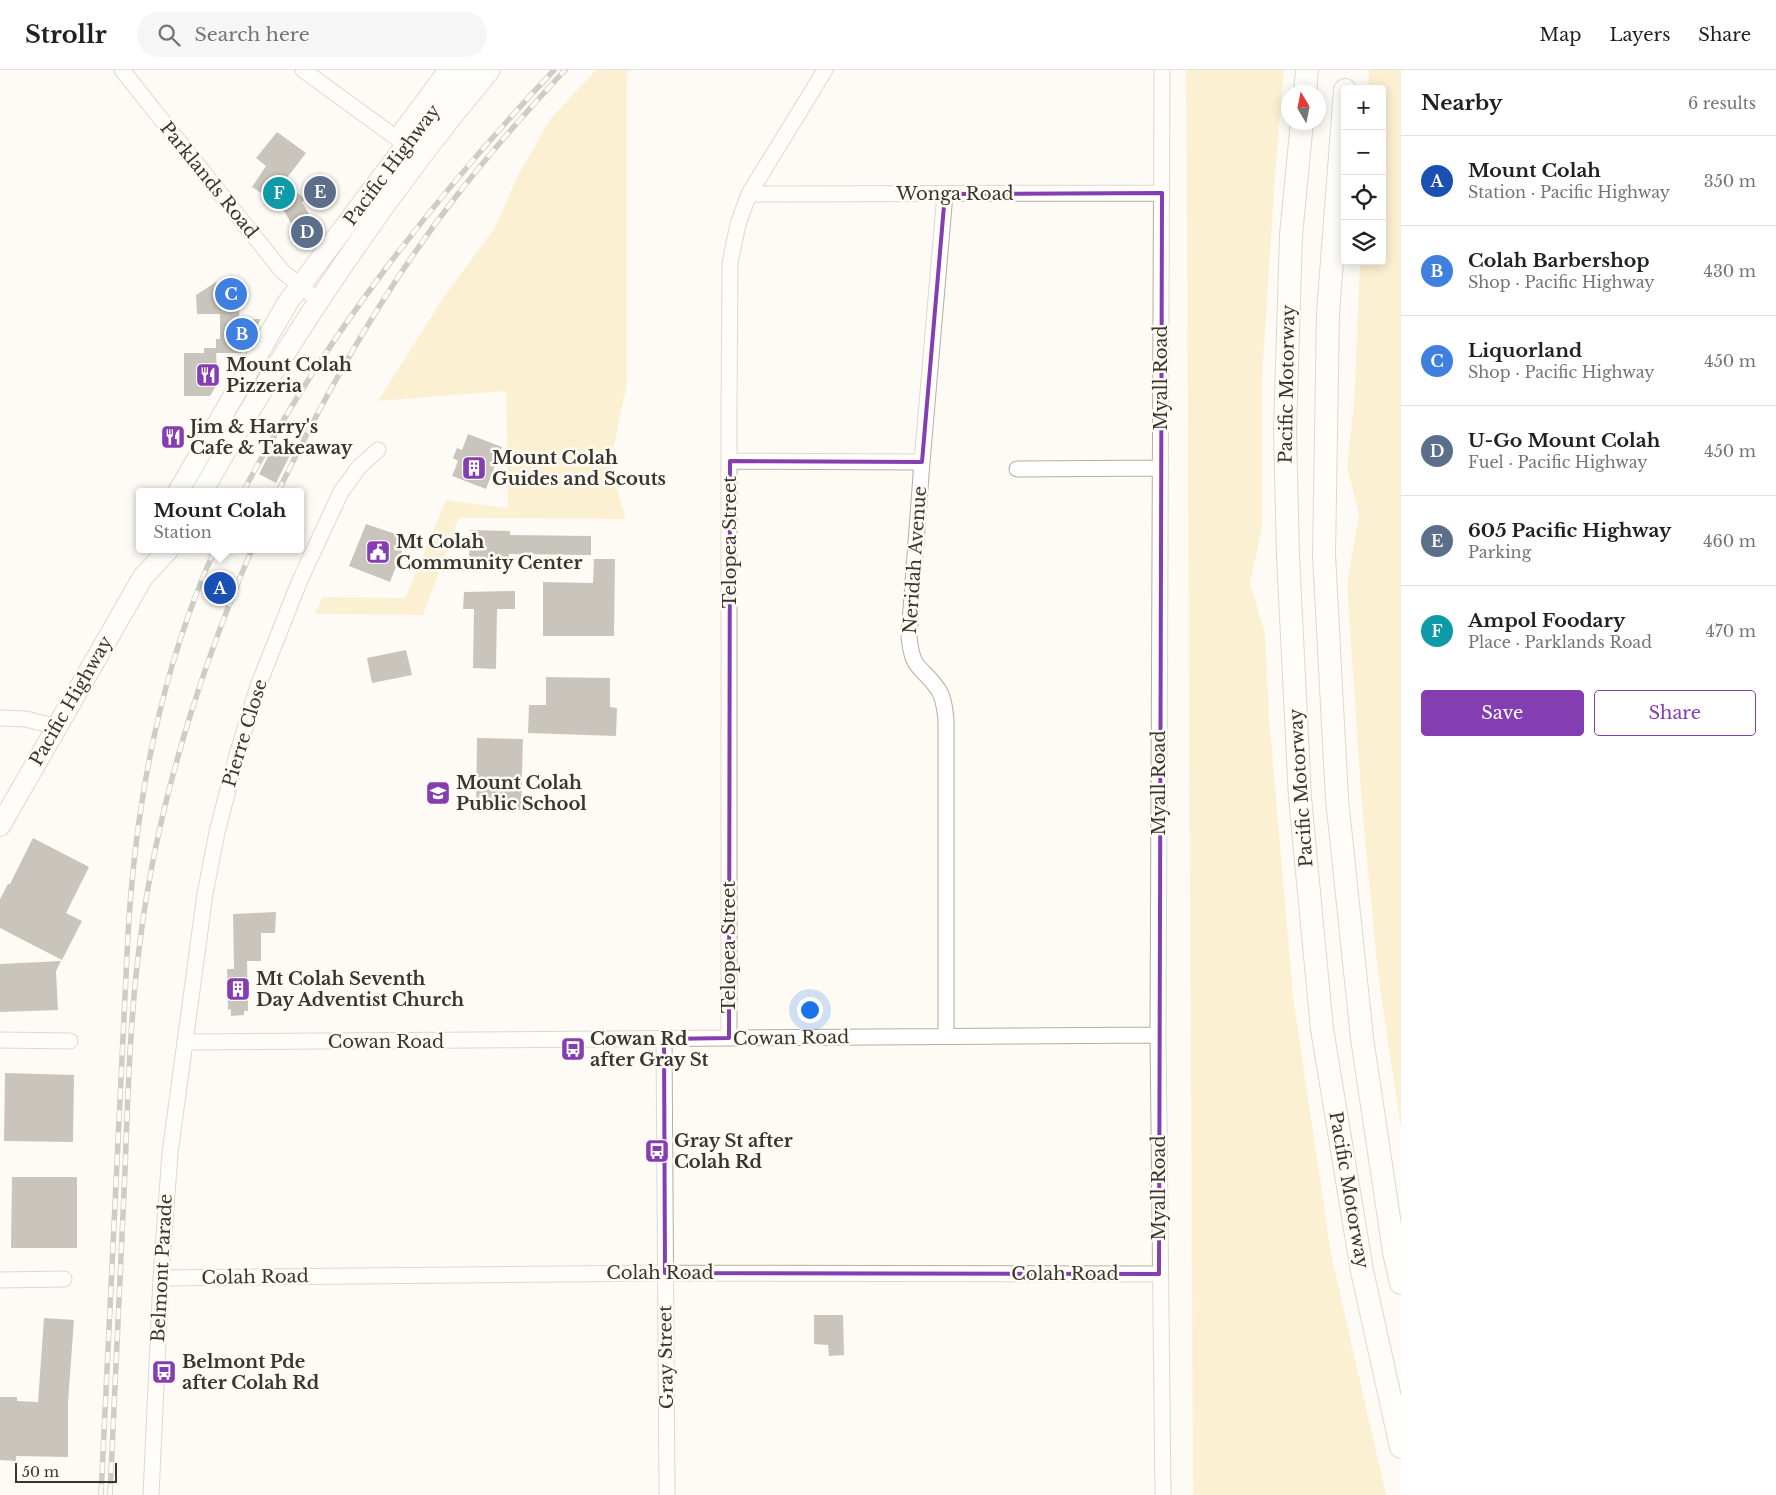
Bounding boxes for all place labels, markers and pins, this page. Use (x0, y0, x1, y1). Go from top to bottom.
pin: E (304, 173, 336, 211)
pin: F (263, 174, 295, 212)
pin: D (291, 213, 323, 251)
pin: C (215, 275, 247, 313)
pin: B (226, 315, 258, 353)
place label: Mount Colah Pizzeria (226, 354, 352, 397)
restaurant icon: Mount Colah Pizzeria (195, 362, 221, 388)
place label: Jim & Harry's Cafe & Takeaway (186, 416, 353, 459)
restaurant icon: Jim & Harry's Cafe & Takeaway (160, 424, 186, 450)
place label: Mount Colah Guides and Scouts (492, 447, 666, 490)
building icon: Mount Colah Guides and Scouts (461, 455, 487, 481)
place label: Mt Colah Community Center (396, 531, 582, 574)
public building icon: Mt Colah Community Center (365, 539, 391, 565)
pin: A (204, 569, 236, 607)
place label: Mount Colah Public School (456, 772, 587, 815)
school or university icon: Mount Colah Public School (425, 780, 451, 806)
place label: Mt Colah Seventh Day Adventist Church (256, 968, 464, 1011)
building icon: Mt Colah Seventh Day Adventist Church (225, 976, 251, 1002)
place label: Cowan Rd after Gray St (590, 1028, 708, 1071)
bus stop icon: Cowan Rd after Gray St (560, 1036, 586, 1062)
place label: Gray St after Colah Rd (674, 1130, 793, 1173)
bus stop icon: Gray St after Colah Rd (644, 1138, 670, 1164)
place label: Belmont Pde after Colah Rd (182, 1351, 320, 1394)
bus stop icon: Belmont Pde after Colah Rd (151, 1359, 177, 1385)

